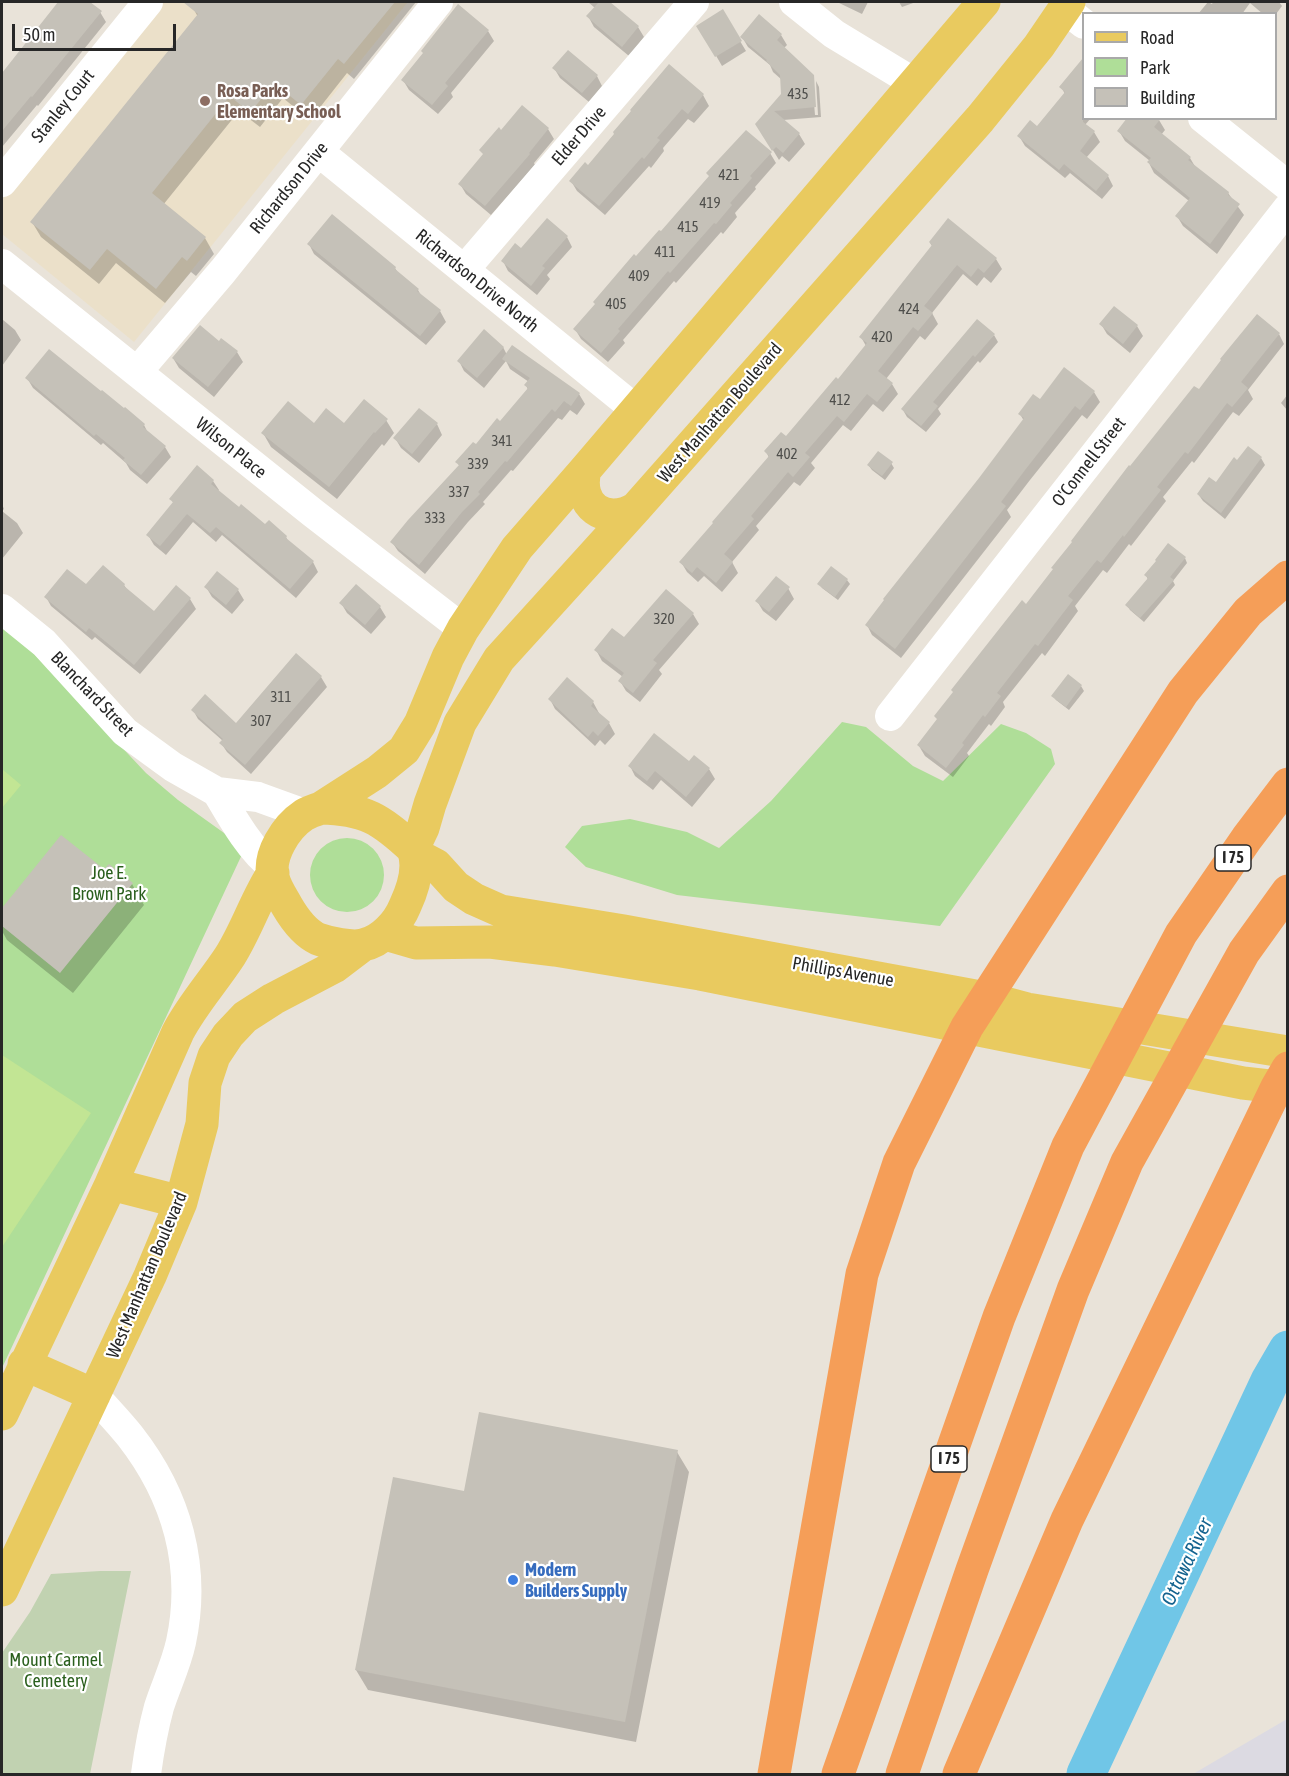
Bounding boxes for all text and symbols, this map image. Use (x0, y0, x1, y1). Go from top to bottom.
scale bar (15, 12, 178, 50)
legend (1082, 12, 1277, 120)
text: 50 m (23, 24, 55, 45)
text: Road (1140, 27, 1174, 48)
text: Park (1140, 57, 1170, 78)
street label: Stanley Court (27, 65, 99, 147)
place label: Rosa Parks Elementary School (217, 80, 341, 122)
house number: 435 (787, 85, 809, 103)
text: Building (1140, 87, 1195, 108)
marker: Rosa Parks Elementary School (198, 94, 212, 108)
street label: Elder Drive (547, 102, 611, 170)
street label: Richardson Drive (245, 138, 333, 238)
house number: 421 (718, 166, 740, 184)
house number: 419 (699, 194, 721, 212)
house number: 415 (677, 218, 699, 236)
street label: Richardson Drive North (411, 225, 543, 337)
house number: 411 (654, 243, 676, 261)
house number: 409 (628, 267, 650, 285)
house number: 405 (605, 295, 627, 313)
house number: 424 (898, 300, 920, 318)
house number: 420 (871, 328, 893, 346)
street label: West Manhattan Boulevard (653, 339, 787, 487)
house number: 412 (829, 391, 851, 409)
street label: Wilson Place (191, 413, 271, 483)
street label: O'Connell Street (1048, 413, 1130, 511)
house number: 341 (491, 432, 513, 450)
house number: 402 (776, 445, 798, 463)
house number: 339 (467, 455, 489, 473)
house number: 337 (448, 483, 470, 501)
house number: 333 (424, 509, 446, 527)
house number: 320 (653, 610, 675, 628)
street label: Blanchard Street (46, 647, 138, 741)
house number: 311 (270, 688, 292, 706)
house number: 307 (250, 712, 272, 730)
road number: I 75 (1215, 845, 1251, 871)
park label: Joe E. Brown Park (72, 862, 146, 904)
street label: Phillips Avenue (791, 952, 895, 992)
street label: West Manhattan Boulevard (102, 1189, 192, 1361)
road number: I 75 (931, 1446, 967, 1472)
water label: Ottawa River (1156, 1514, 1218, 1610)
place label: Modern Builders Supply (525, 1559, 627, 1602)
marker: Modern Builders Supply (506, 1573, 520, 1587)
park label: Mount Carmel Cemetery (9, 1649, 103, 1692)

